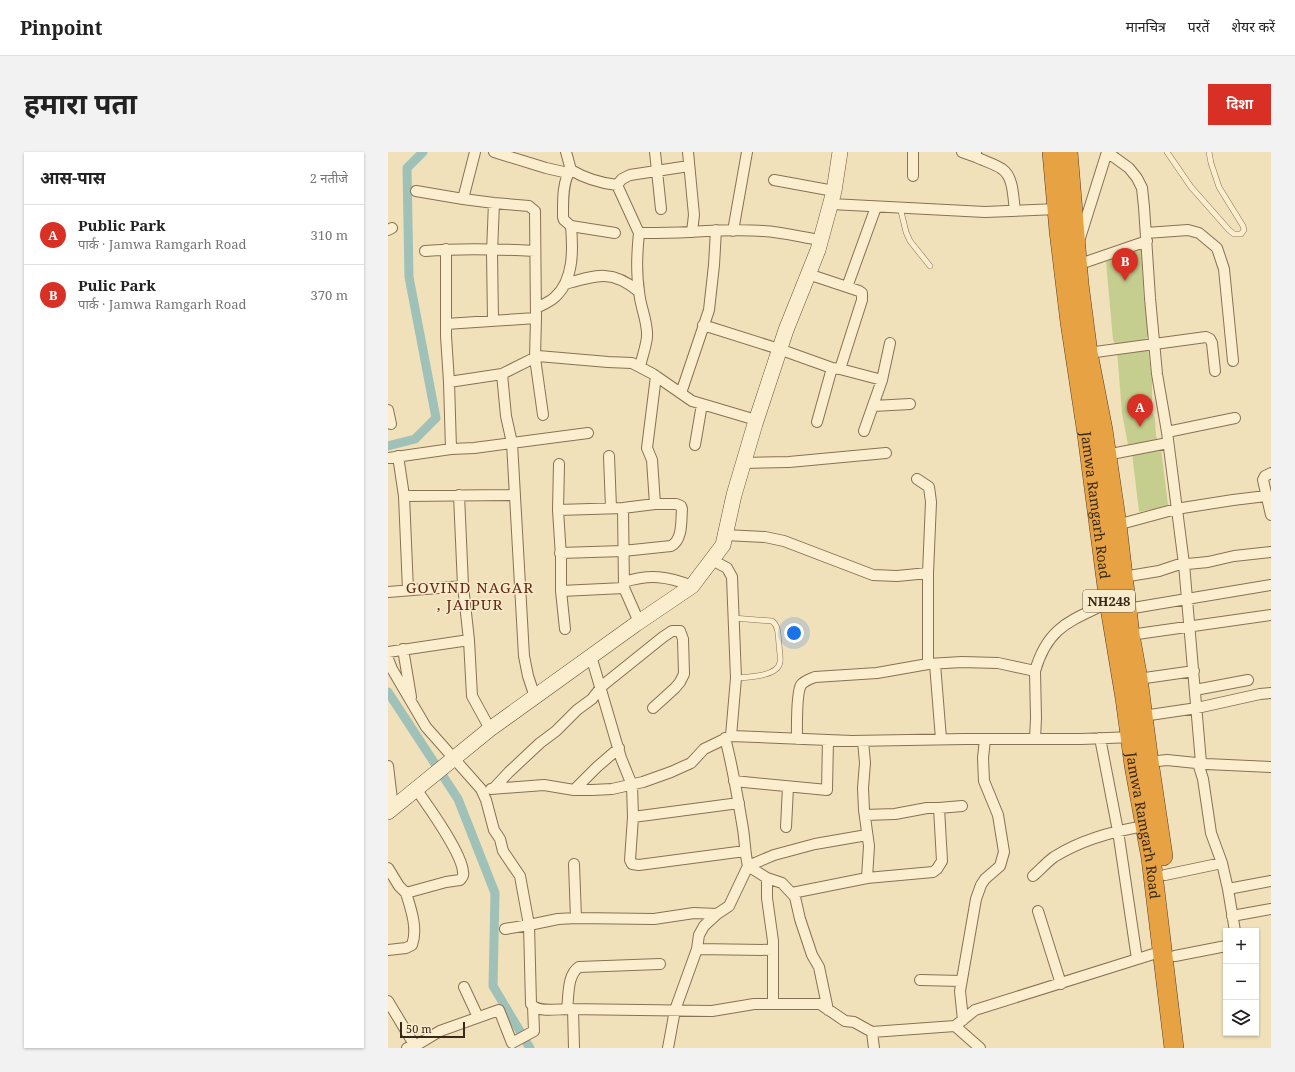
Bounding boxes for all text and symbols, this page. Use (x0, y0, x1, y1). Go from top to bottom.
text: Pinpoint (20, 15, 102, 41)
text: मानचित्र (1126, 17, 1166, 36)
text: परतें (1188, 17, 1210, 36)
text: शेयर करें (1232, 17, 1275, 36)
text: हमारा पता (24, 84, 137, 122)
button: दिशा (1208, 84, 1271, 125)
text: आस-पास (40, 166, 105, 189)
text: 2 नतीजे (310, 169, 348, 187)
text: Public Park (78, 215, 166, 235)
text: A (48, 226, 58, 244)
text: 310 m (311, 226, 348, 244)
text: पार्क · Jamwa Ramgarh Road (78, 235, 246, 253)
pin: B (1112, 248, 1138, 281)
text: Pulic Park (78, 275, 156, 295)
text: B (49, 286, 57, 304)
text: 370 m (311, 286, 348, 304)
text: पार्क · Jamwa Ramgarh Road (78, 295, 246, 313)
pin: A (1127, 394, 1153, 427)
street label: Jamwa Ramgarh Road (1077, 429, 1115, 580)
district label: GOVIND NAGAR , JAIPUR (406, 577, 534, 614)
road number: NH248 (1083, 590, 1135, 612)
your location (784, 623, 804, 643)
street label: Jamwa Ramgarh Road (1123, 750, 1165, 900)
map controls (1223, 928, 1259, 1036)
button: + (1223, 928, 1259, 964)
button: − (1223, 964, 1259, 1000)
button: layers (1223, 1000, 1259, 1036)
scale bar (400, 1020, 465, 1039)
text: 50 m (406, 1021, 432, 1036)

